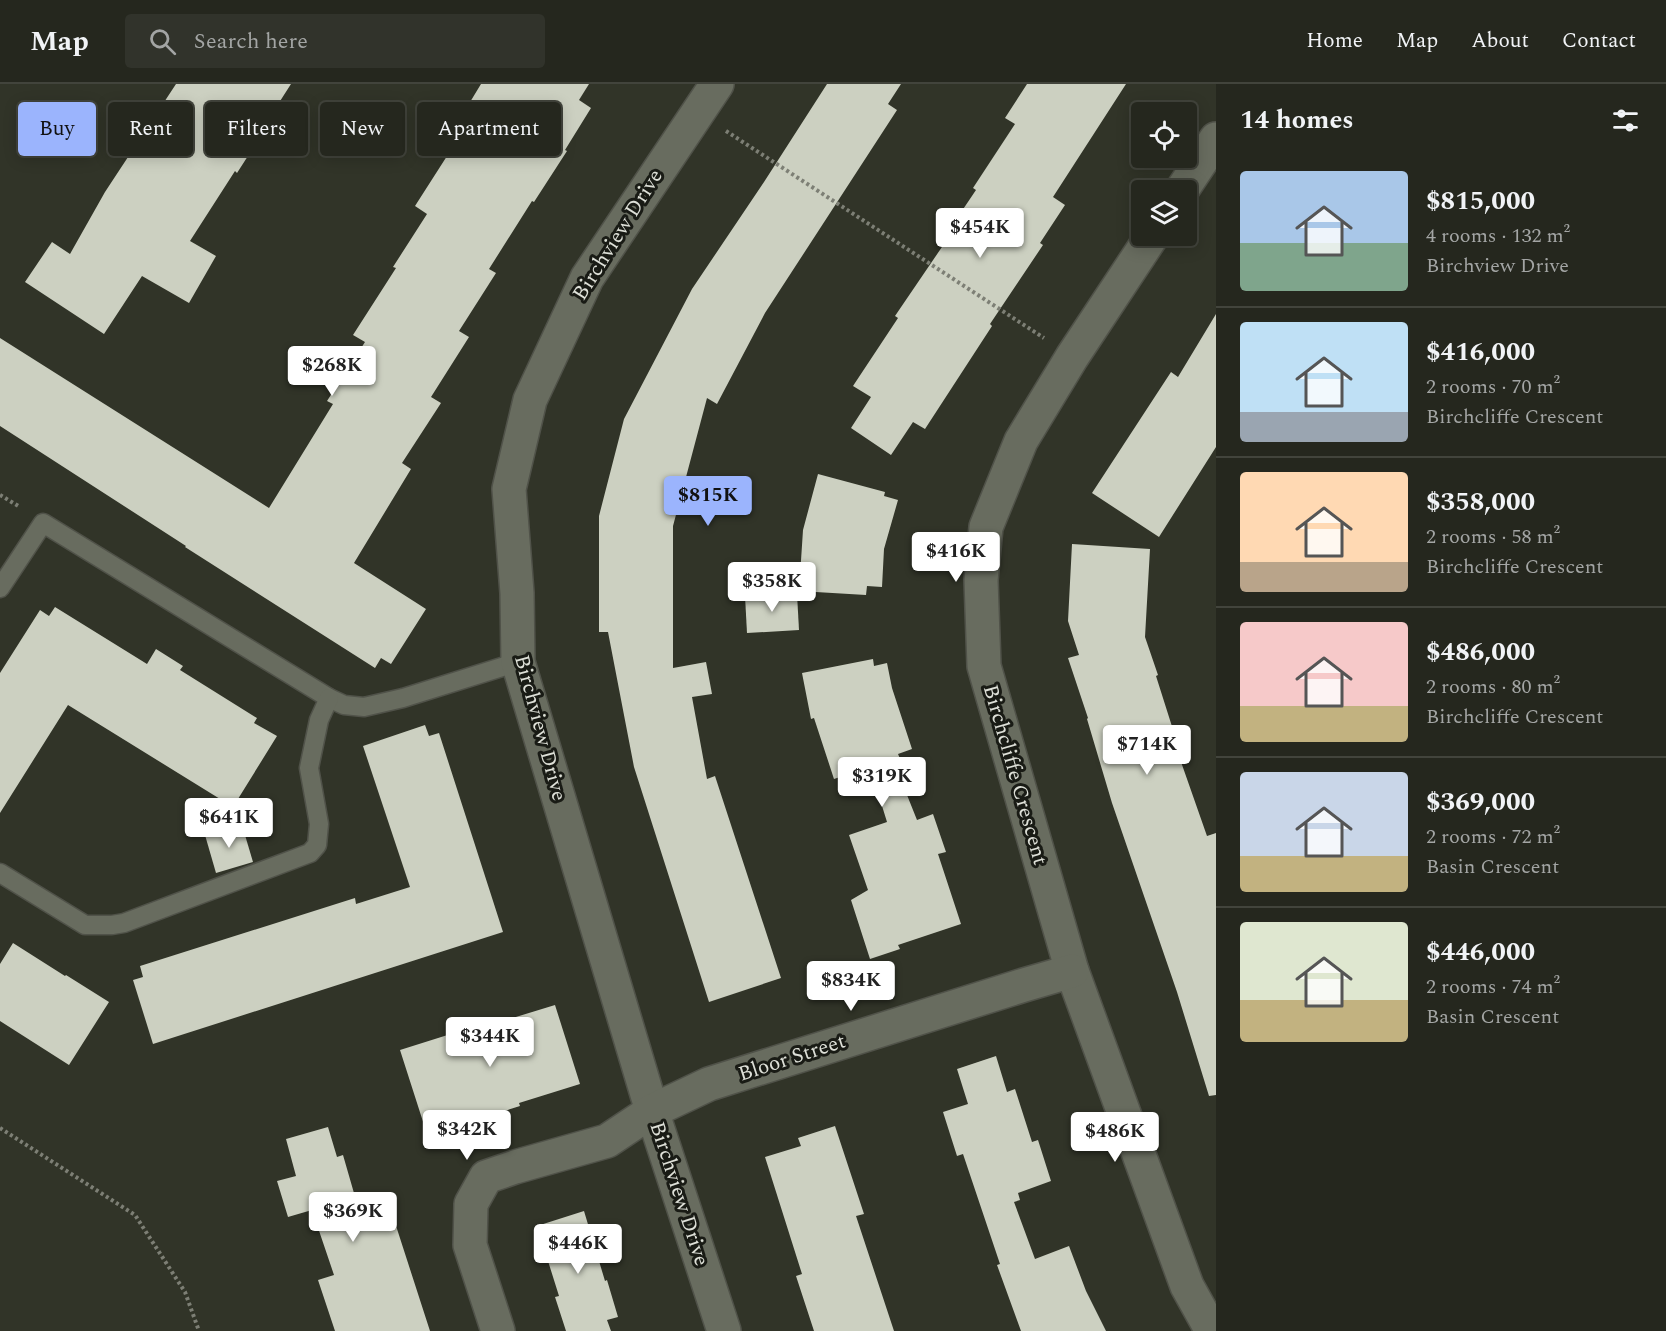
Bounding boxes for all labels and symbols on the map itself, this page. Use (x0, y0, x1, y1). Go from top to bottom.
street label: Birchview Drive (565, 163, 671, 307)
pin: $454K (938, 208, 1022, 259)
pin: $268K (290, 346, 374, 397)
pin: $815K (666, 476, 750, 527)
pin: $416K (914, 532, 998, 583)
pin: $358K (730, 562, 814, 613)
street label: Birchview Drive (505, 651, 575, 805)
street label: Birchcliffe Crescent (974, 681, 1056, 869)
pin: $714K (1105, 725, 1189, 776)
pin: $319K (840, 757, 924, 808)
pin: $641K (187, 798, 271, 849)
pin: $834K (809, 961, 893, 1012)
pin: $344K (448, 1017, 532, 1068)
street label: Bloor Street (734, 1026, 850, 1090)
pin: $342K (425, 1110, 509, 1161)
pin: $486K (1073, 1112, 1157, 1163)
street label: Birchview Drive (641, 1118, 717, 1270)
pin: $369K (311, 1192, 395, 1243)
pin: $446K (536, 1224, 620, 1275)

